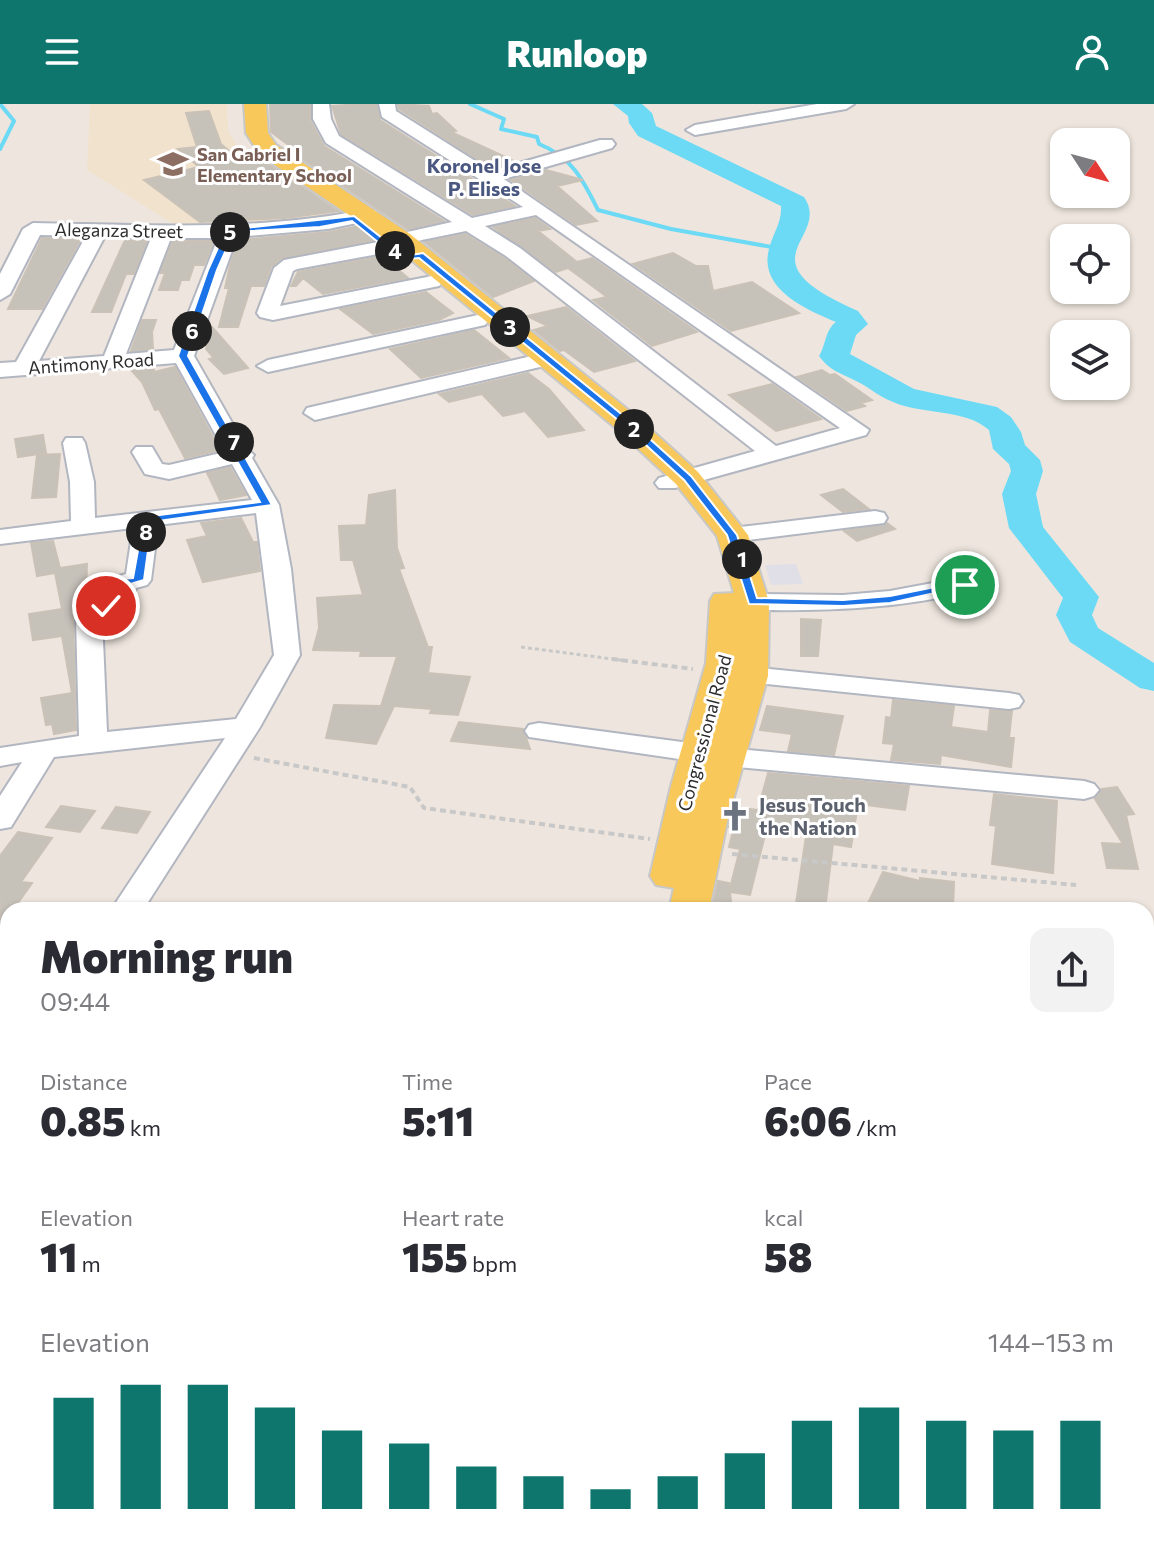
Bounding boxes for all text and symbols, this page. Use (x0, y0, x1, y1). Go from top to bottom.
icon: menu (40, 30, 84, 74)
text: Runloop (507, 30, 648, 74)
icon: person (1070, 30, 1114, 74)
north arrow (1050, 128, 1130, 208)
map controls (1050, 128, 1130, 400)
place label: San Gabriel I Elementary School (197, 143, 352, 186)
school or university icon: San Gabriel I Elementary School (156, 147, 190, 181)
district label: Koronel Jose P. Elises (427, 153, 541, 200)
pin: 5 (210, 212, 250, 252)
street label: Aleganza Street (55, 218, 183, 242)
text: 5 (224, 218, 236, 245)
button: locate (1050, 224, 1130, 304)
pin: 4 (375, 231, 415, 271)
text: 4 (388, 237, 402, 264)
pin: 3 (490, 307, 530, 347)
pin: 6 (172, 311, 212, 351)
text: 3 (504, 313, 516, 340)
text: 6 (185, 317, 199, 344)
button: layers (1050, 320, 1130, 400)
street label: Antimony Road (27, 348, 155, 378)
pin: 2 (614, 409, 654, 449)
text: 2 (628, 415, 640, 442)
pin: 7 (214, 422, 254, 462)
text: 7 (228, 428, 240, 455)
pin: 8 (126, 512, 166, 552)
text: 8 (139, 518, 153, 545)
pin: 1 (722, 539, 762, 579)
text: 1 (737, 545, 747, 572)
pin (931, 551, 999, 619)
icon: arrive (943, 563, 987, 607)
pin (72, 572, 140, 640)
icon: check (84, 584, 128, 628)
street label: Congressional Road (673, 652, 735, 814)
place label: Jesus Touch the Nation (759, 792, 866, 839)
church icon: Jesus Touch the Nation (718, 799, 752, 833)
text: Morning run (40, 928, 293, 982)
button: share (1030, 928, 1114, 1012)
text: 09:44 (40, 985, 110, 1016)
text: Distance (40, 1068, 127, 1095)
text: Time (402, 1068, 453, 1095)
text: Pace (764, 1068, 812, 1095)
text: 0.85 (40, 1095, 126, 1144)
text: 5:11 (402, 1095, 474, 1144)
text: 6:06 (764, 1095, 852, 1144)
text: km (126, 1114, 161, 1141)
text: /km (852, 1114, 897, 1141)
text: Elevation (40, 1204, 133, 1231)
text: Heart rate (402, 1204, 504, 1231)
text: kcal (764, 1204, 803, 1231)
text: 11 (40, 1231, 77, 1280)
text: 155 (402, 1231, 468, 1280)
text: 58 (764, 1231, 813, 1280)
text: m (77, 1250, 101, 1277)
text: bpm (468, 1250, 517, 1277)
text: Elevation (40, 1326, 150, 1357)
text: 144–153 m (988, 1326, 1114, 1357)

